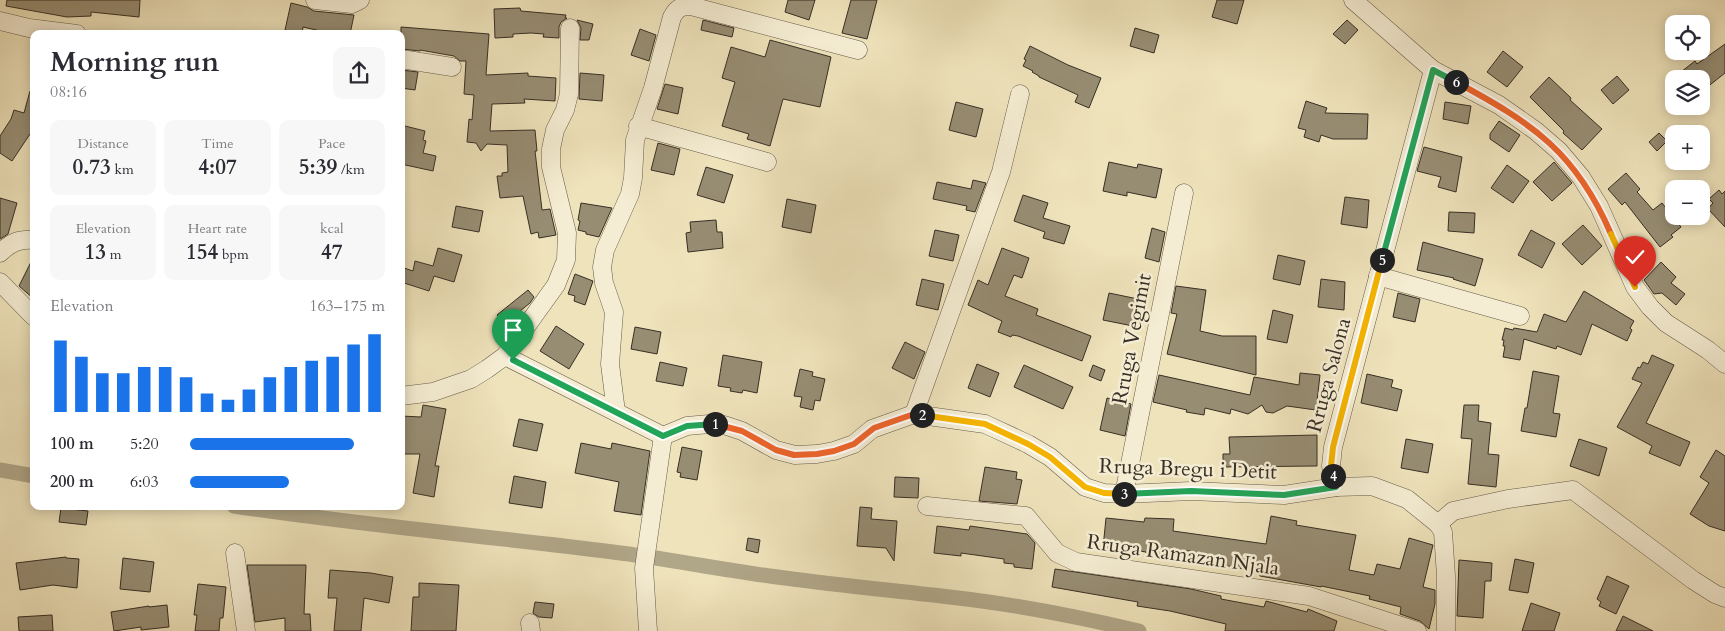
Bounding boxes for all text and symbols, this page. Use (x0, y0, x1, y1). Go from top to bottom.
map controls (1665, 15, 1710, 225)
button: locate (1665, 15, 1710, 60)
text: Morning run (50, 43, 219, 81)
button: share (333, 47, 385, 99)
pin: 6 (1444, 70, 1468, 94)
button: layers (1665, 70, 1710, 115)
text: 6 (1453, 73, 1460, 92)
text: 08:16 (50, 81, 87, 103)
button: + (1665, 125, 1710, 170)
text: Distance (78, 134, 129, 153)
text: Time (201, 134, 234, 153)
text: Pace (318, 134, 345, 153)
text: 0.73 (72, 153, 111, 182)
text: 4:07 (198, 153, 237, 182)
text: 5:39 (299, 153, 337, 182)
text: km (111, 160, 134, 179)
text: /km (337, 160, 365, 179)
button: − (1665, 180, 1710, 225)
text: Elevation (75, 219, 131, 238)
text: Heart rate (188, 219, 247, 238)
text: kcal (320, 219, 344, 238)
pin (1614, 236, 1656, 287)
text: 13 (85, 238, 106, 267)
text: 154 (186, 238, 218, 267)
text: 47 (321, 238, 343, 267)
icon: check (1621, 243, 1649, 271)
text: m (106, 245, 122, 264)
text: bpm (218, 245, 249, 264)
pin: 5 (1370, 248, 1394, 272)
text: 5 (1379, 251, 1386, 270)
street label: Rruga Vegimit (1105, 271, 1159, 407)
text: Elevation (50, 295, 114, 317)
text: 163–175 m (309, 295, 385, 317)
pin (492, 309, 534, 360)
street label: Rruga Salona (1300, 314, 1358, 436)
icon: arrive (499, 316, 527, 344)
pin: 2 (910, 402, 934, 428)
text: 2 (919, 406, 926, 425)
pin: 1 (702, 412, 728, 436)
text: 1 (712, 415, 719, 434)
text: 100 m (50, 433, 94, 455)
text: 5:20 (130, 433, 159, 455)
street label: Rruga Bregu i Detit (1099, 451, 1278, 487)
pin: 4 (1320, 464, 1346, 488)
text: 4 (1330, 467, 1337, 486)
text: 200 m (50, 471, 94, 493)
text: 6:03 (130, 471, 159, 493)
pin: 3 (1112, 482, 1136, 506)
text: 3 (1121, 485, 1128, 504)
street label: Rruga Ramazan Njala (1085, 527, 1281, 583)

